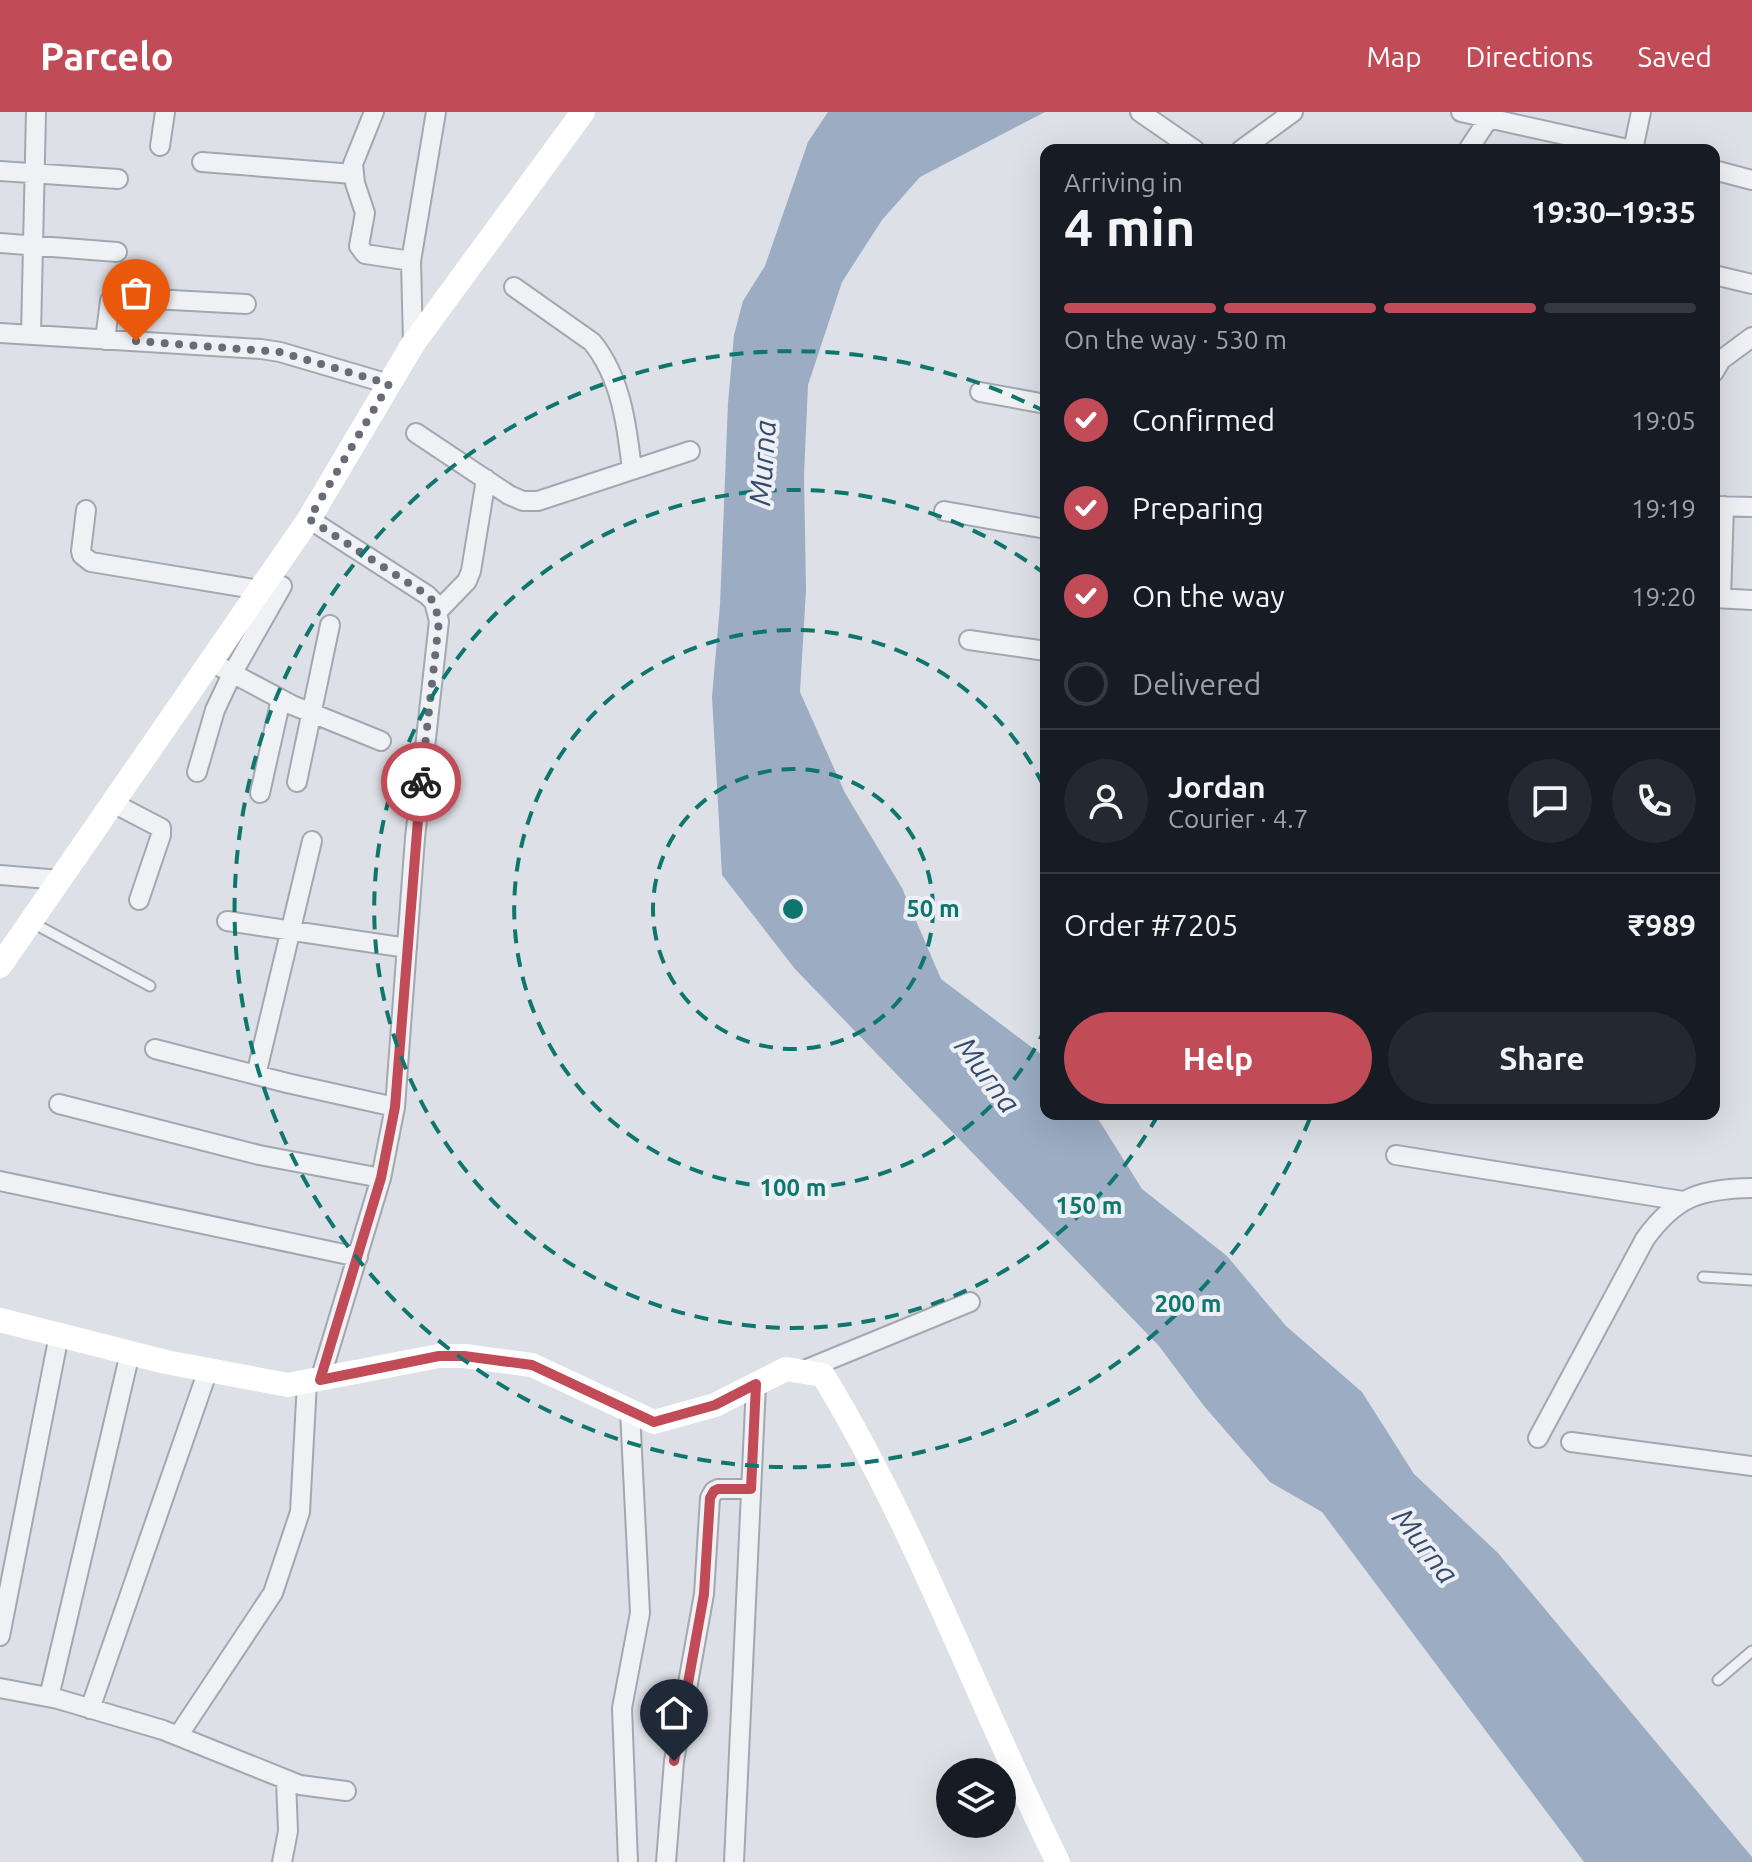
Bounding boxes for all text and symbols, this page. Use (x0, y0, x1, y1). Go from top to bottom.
text: Parcelo (40, 35, 174, 77)
text: Map (1366, 41, 1422, 72)
text: Directions (1466, 41, 1593, 72)
text: Saved (1637, 41, 1712, 72)
text: Arriving in (1064, 168, 1183, 197)
text: 19:30–19:35 (1531, 195, 1696, 229)
text: 4 min (1064, 198, 1195, 256)
pin (102, 259, 170, 341)
icon: bag (114, 271, 158, 315)
text: On the way · 530 m (1064, 325, 1287, 354)
icon: check (1064, 398, 1108, 442)
text: Confirmed (1132, 403, 1275, 437)
text: 19:05 (1631, 406, 1696, 435)
water label: Murna (742, 419, 782, 507)
icon: check (1064, 486, 1108, 530)
text: Preparing (1132, 491, 1264, 525)
text: 19:19 (1631, 494, 1696, 523)
icon: check (1064, 574, 1108, 618)
text: On the way (1132, 579, 1285, 613)
text: 19:20 (1631, 582, 1696, 611)
text: Delivered (1132, 667, 1261, 701)
courier (381, 742, 461, 822)
button: person (1064, 759, 1148, 843)
button: chat (1508, 759, 1592, 843)
button: phone (1612, 759, 1696, 843)
icon: bike (399, 760, 443, 804)
text: Jordan (1168, 770, 1266, 804)
text: Courier · 4.7 (1168, 804, 1308, 833)
centre of rings (779, 895, 807, 923)
text: 50 m (906, 895, 960, 922)
text: Order #7205 (1064, 908, 1238, 942)
text: ₹989 (1628, 908, 1696, 942)
button: Help (1064, 1012, 1372, 1104)
button: Share (1388, 1012, 1696, 1104)
water label: Murna (948, 1030, 1027, 1119)
text: 100 m (760, 1174, 826, 1201)
text: 150 m (1056, 1192, 1122, 1219)
text: 200 m (1155, 1290, 1221, 1317)
water label: Murna (1386, 1501, 1466, 1590)
pin (640, 1679, 708, 1761)
icon: home (652, 1691, 696, 1735)
map controls (936, 1758, 1016, 1838)
button: layers (936, 1758, 1016, 1838)

